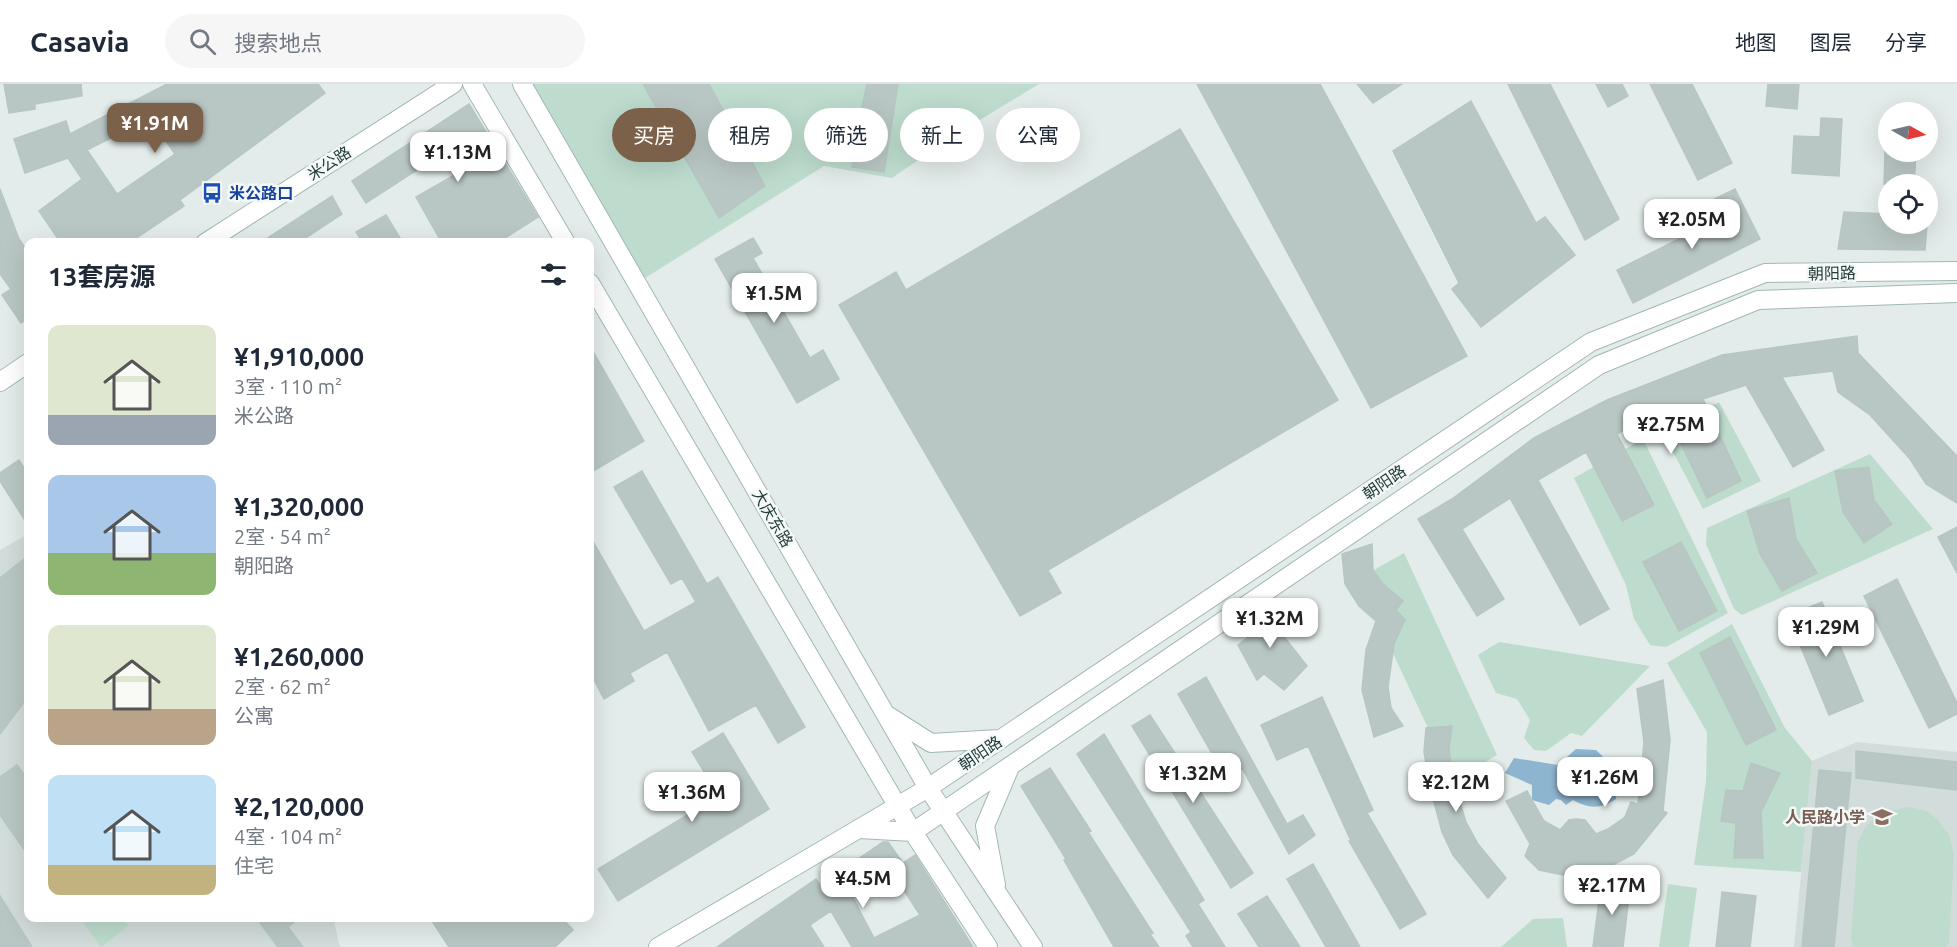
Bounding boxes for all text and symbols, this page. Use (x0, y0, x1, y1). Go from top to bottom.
search box (165, 14, 585, 68)
icon: search (186, 25, 219, 58)
text: Casavia (30, 26, 129, 57)
text: 搜索地点 (234, 30, 322, 55)
text: 地图 (1735, 30, 1777, 54)
text: 图层 (1810, 30, 1852, 54)
text: 分享 (1885, 30, 1927, 54)
north arrow (1878, 102, 1938, 162)
map controls (1878, 102, 1938, 234)
pin: ¥1.91M (106, 103, 204, 154)
chip: 买房 (612, 108, 696, 162)
chip: 租房 (708, 108, 792, 162)
chip: 筛选 (804, 108, 888, 162)
chip: 新上 (900, 108, 984, 162)
chip: 公寓 (996, 108, 1080, 162)
text: ¥1.91M (121, 111, 189, 134)
pin: ¥1.13M (409, 132, 507, 183)
text: ¥1.13M (424, 140, 492, 163)
street label: 米公路 (304, 142, 354, 184)
button: locate (1878, 174, 1938, 234)
bus stop icon: 米公路口 (200, 181, 224, 205)
place label: 米公路口 (229, 184, 293, 202)
pin: ¥2.05M (1643, 199, 1741, 250)
text: ¥2.05M (1658, 207, 1726, 230)
icon: filters (537, 258, 570, 291)
text: 13套房源 (48, 262, 155, 291)
street label: 朝阳路 (1808, 264, 1856, 282)
pin: ¥1.5M (732, 273, 816, 324)
text: ¥1.5M (746, 281, 802, 304)
text: ¥1,910,000 (234, 342, 364, 371)
icon: home (96, 349, 168, 421)
text: 3室 · 110 m² (234, 375, 342, 398)
text: 米公路 (234, 404, 294, 427)
pin: ¥2.75M (1622, 404, 1720, 455)
text: ¥2.75M (1637, 412, 1705, 435)
street label: 朝阳路 (1359, 461, 1409, 503)
street label: 大庆东路 (749, 486, 797, 550)
text: ¥1,320,000 (234, 492, 364, 521)
icon: home (96, 499, 168, 571)
text: 2室 · 54 m² (234, 525, 331, 548)
text: 朝阳路 (234, 554, 294, 577)
pin: ¥1.32M (1221, 598, 1319, 649)
text: ¥1.32M (1236, 606, 1304, 629)
pin: ¥1.29M (1777, 607, 1875, 658)
text: ¥1.29M (1792, 615, 1860, 638)
text: ¥1,260,000 (234, 642, 364, 671)
icon: home (96, 649, 168, 721)
text: 2室 · 62 m² (234, 675, 331, 698)
text: 公寓 (234, 704, 274, 727)
street label: 朝阳路 (955, 732, 1005, 774)
pin: ¥1.32M (1144, 753, 1242, 804)
pin: ¥1.26M (1556, 757, 1654, 808)
text: ¥1.32M (1159, 761, 1227, 784)
pin: ¥2.12M (1407, 762, 1505, 813)
text: ¥1.26M (1571, 765, 1639, 788)
text: ¥2.12M (1422, 770, 1490, 793)
pin: ¥1.36M (643, 772, 741, 823)
text: ¥1.36M (658, 780, 726, 803)
text: ¥2,120,000 (234, 792, 364, 821)
icon: home (96, 799, 168, 871)
school or university icon: 人民路小学 (1870, 805, 1894, 829)
place label: 人民路小学 (1785, 808, 1865, 826)
text: 4室 · 104 m² (234, 825, 342, 848)
text: 住宅 (234, 854, 274, 877)
pin: ¥4.5M (821, 858, 905, 909)
pin: ¥2.17M (1563, 865, 1661, 916)
text: ¥4.5M (835, 866, 891, 889)
text: ¥2.17M (1578, 873, 1646, 896)

